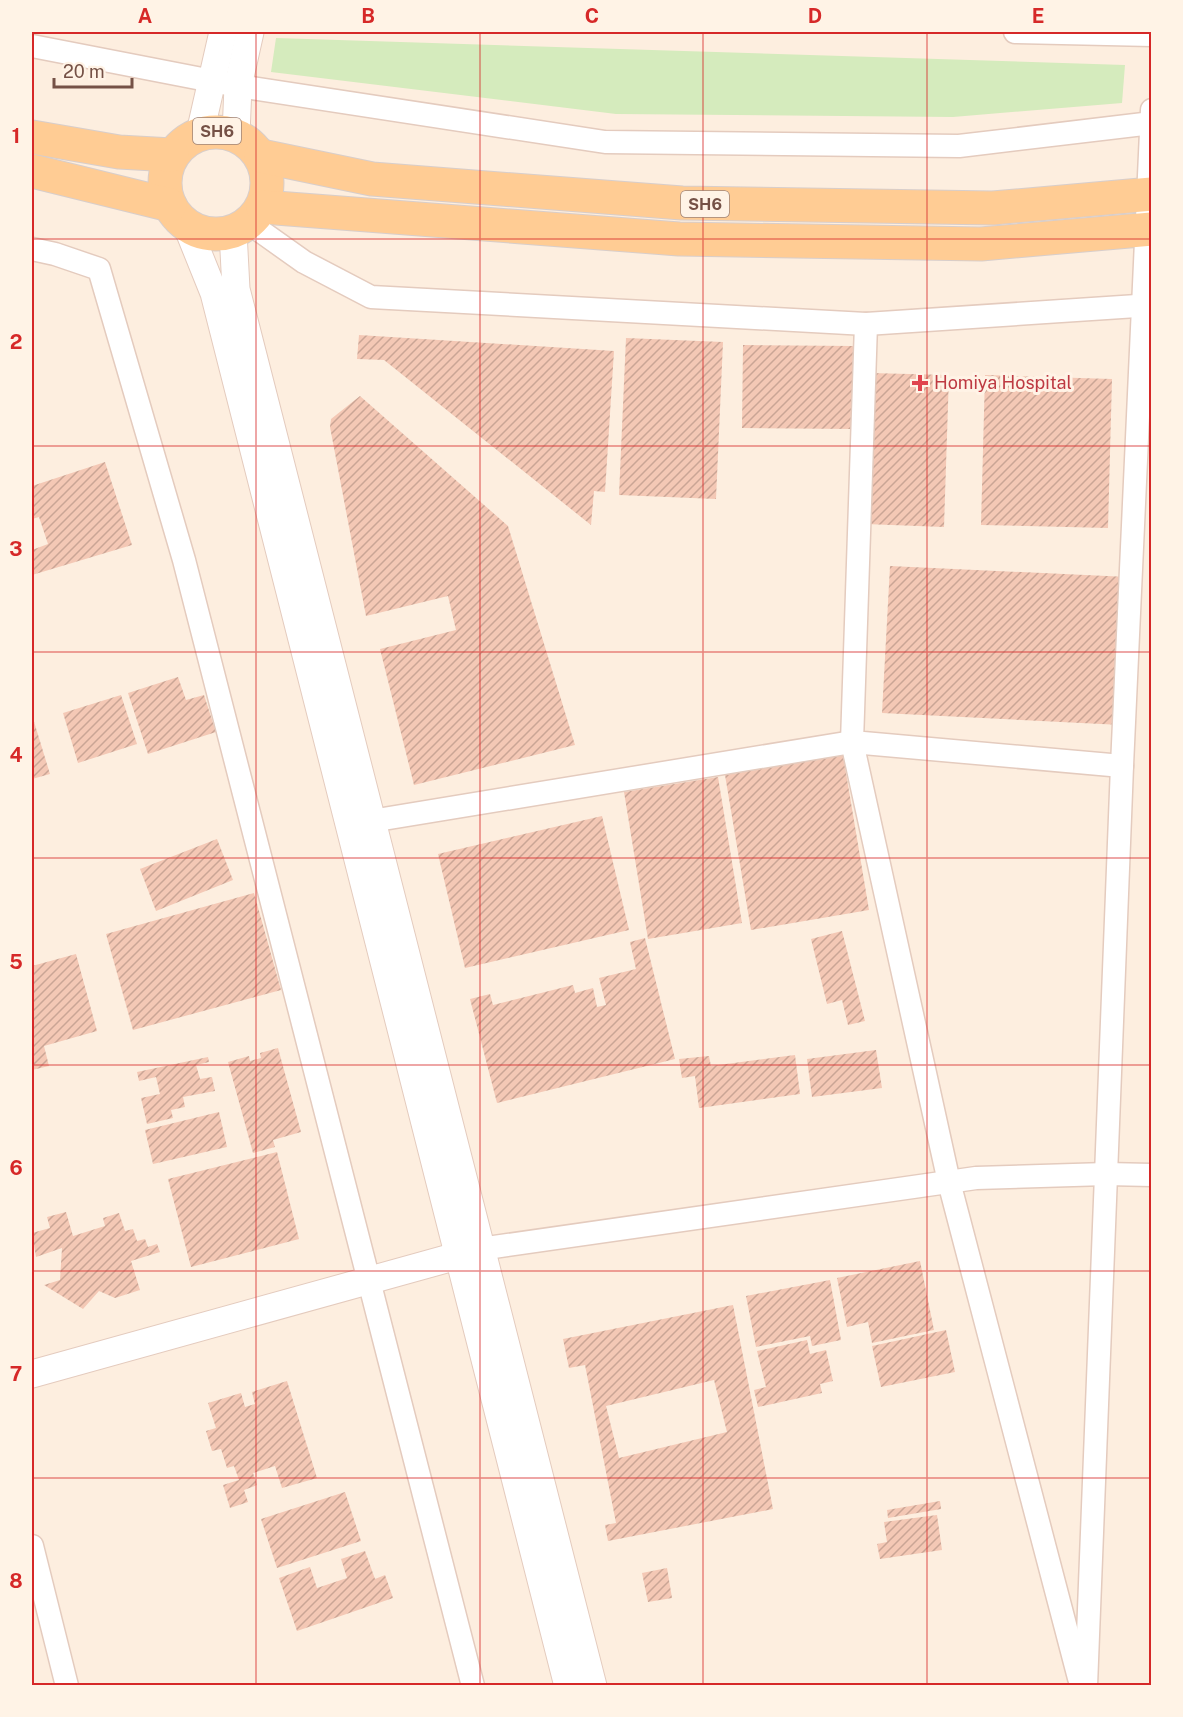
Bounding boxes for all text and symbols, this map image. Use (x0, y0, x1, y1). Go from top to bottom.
text: A (138, 4, 152, 28)
text: B (361, 4, 375, 28)
text: C (585, 4, 599, 28)
text: D (808, 4, 822, 28)
text: E (1032, 4, 1044, 28)
scale bar (54, 51, 132, 89)
text: 20 m (63, 61, 105, 82)
road number: SH6 (193, 118, 241, 144)
text: 1 (12, 124, 20, 148)
road number: SH6 (681, 191, 729, 217)
text: 2 (10, 330, 22, 354)
place label: Homiya Hospital (934, 372, 1072, 393)
marker: Homiya Hospital (911, 374, 929, 392)
text: 3 (9, 537, 23, 561)
text: 4 (9, 743, 23, 767)
text: 5 (9, 950, 23, 974)
text: 6 (9, 1156, 23, 1180)
text: 7 (10, 1362, 22, 1386)
text: 8 (9, 1569, 23, 1593)

